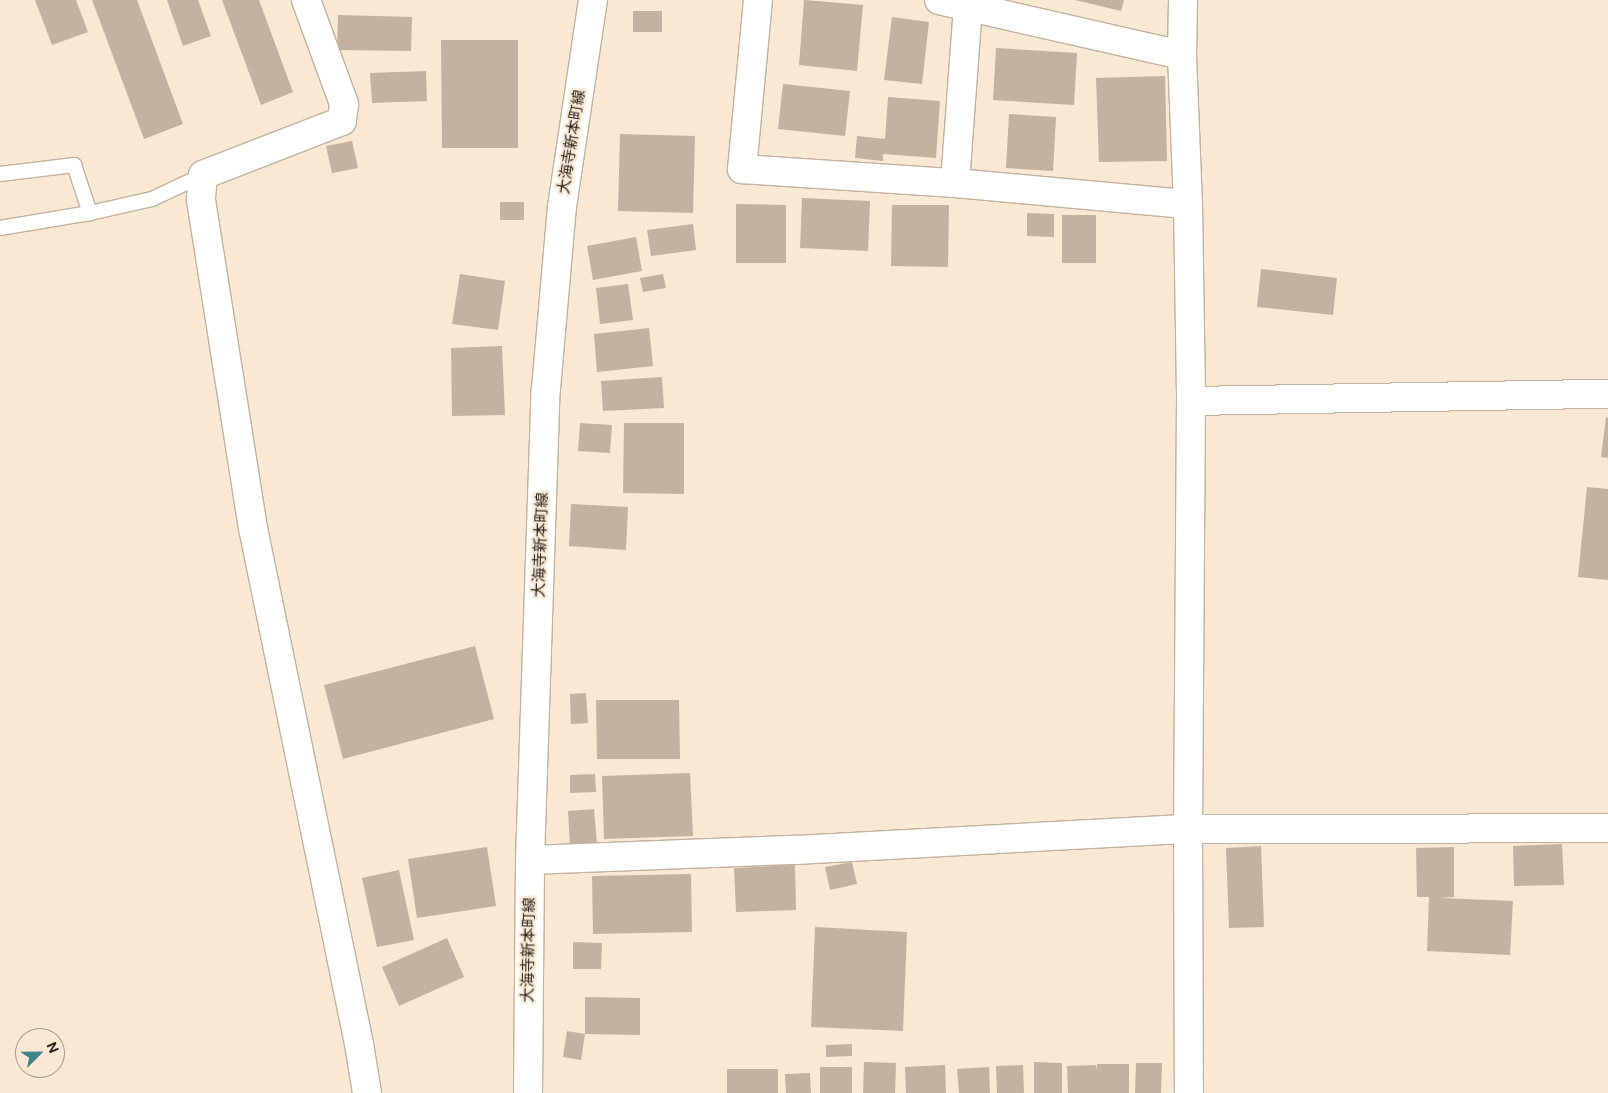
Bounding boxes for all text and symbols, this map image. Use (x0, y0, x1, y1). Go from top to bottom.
street label: 大海寺新本町線 (555, 89, 589, 195)
street label: 大海寺新本町線 (530, 492, 552, 598)
street label: 大海寺新本町線 (519, 897, 539, 1003)
north arrow (15, 1028, 65, 1078)
text: N (43, 1039, 63, 1056)

